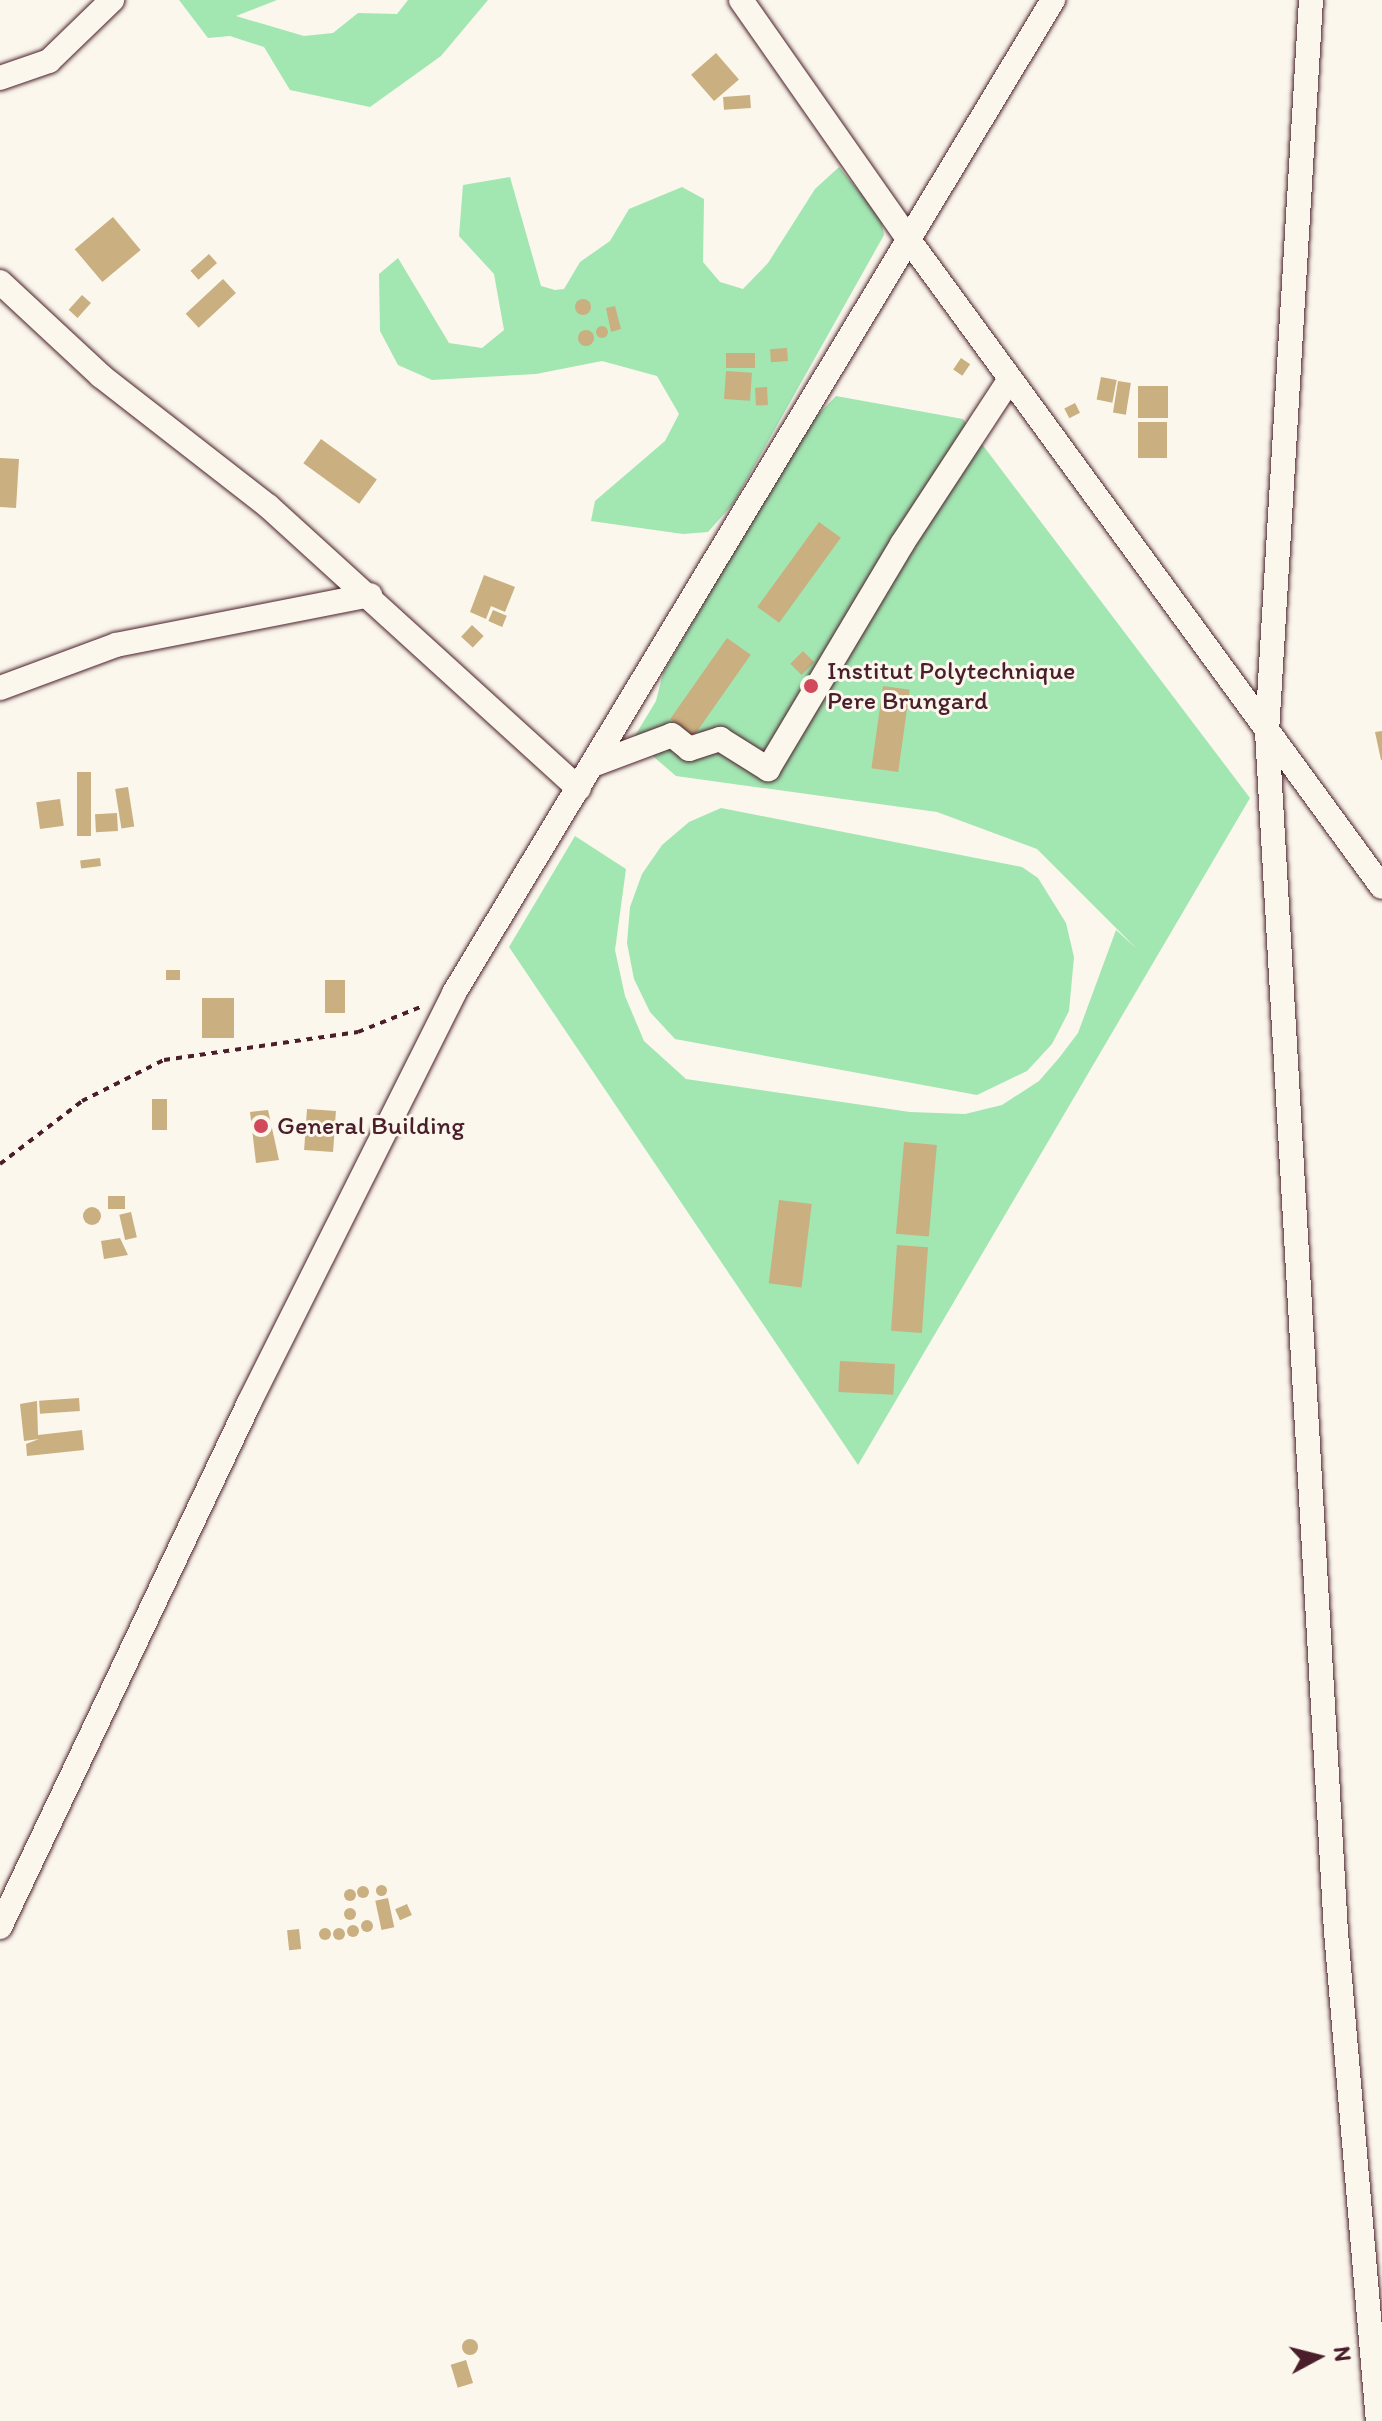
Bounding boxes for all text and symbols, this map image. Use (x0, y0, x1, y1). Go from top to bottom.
place label: Institut Polytechnique Pere Brungard (827, 655, 1075, 716)
marker: Institut Polytechnique Pere Brungard (802, 677, 820, 695)
place label: General Building (277, 1110, 465, 1142)
marker: General Building (252, 1117, 270, 1135)
north arrow (1278, 2317, 1358, 2397)
text: N (1328, 2345, 1357, 2363)

